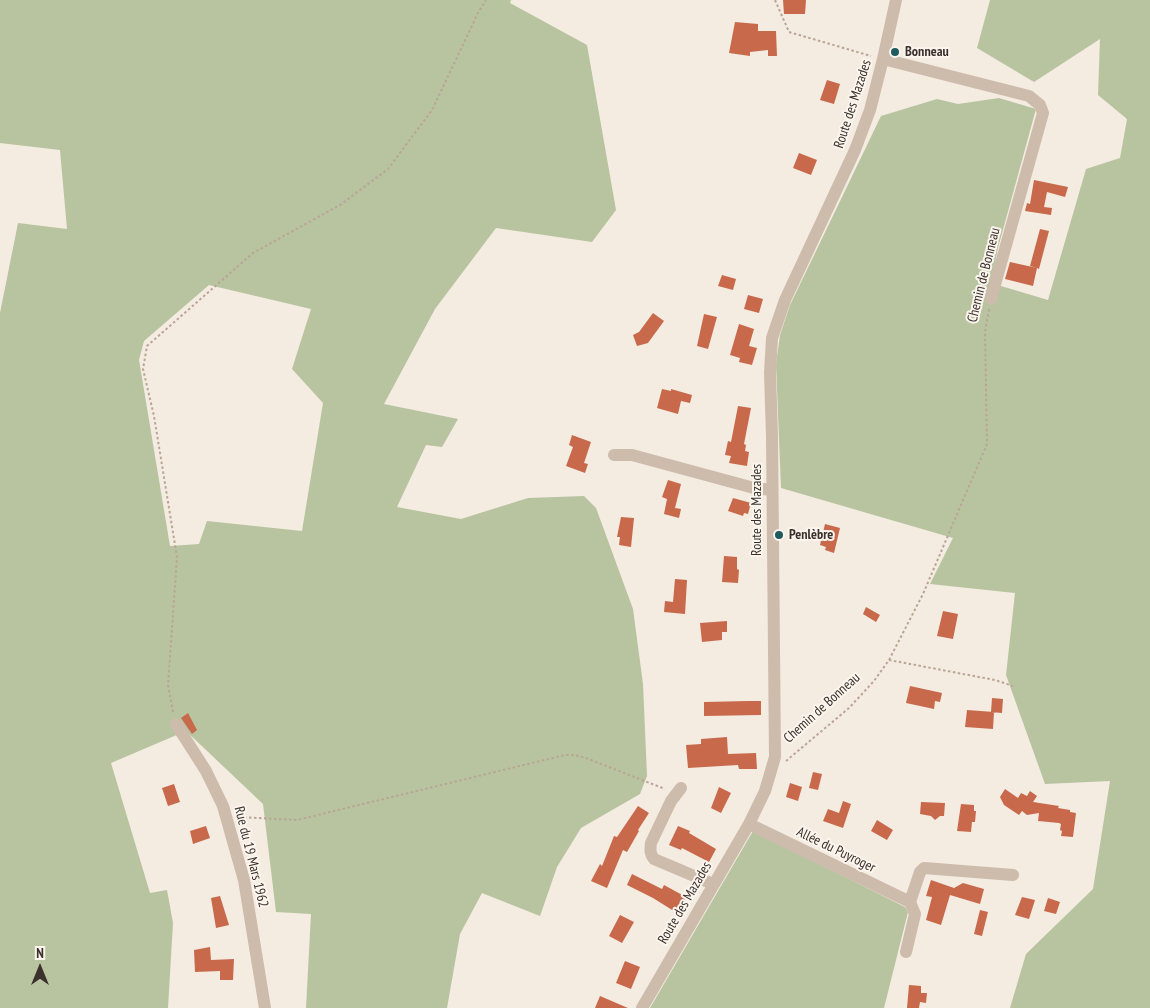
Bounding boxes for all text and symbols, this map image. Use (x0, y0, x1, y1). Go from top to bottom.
place label: Bonneau (905, 44, 949, 60)
marker: Bonneau (889, 46, 901, 58)
street label: Route des Mazades (831, 58, 875, 150)
street label: Chemin de Bonneau (964, 226, 1004, 324)
street label: Route des Mazades (749, 464, 765, 556)
place label: Penlèbre (789, 527, 833, 543)
marker: Penlèbre (773, 529, 785, 541)
street label: Chemin de Bonneau (780, 669, 864, 747)
street label: Rue du 19 Mars 1962 (230, 805, 272, 909)
street label: Allée du Puyroger (794, 824, 878, 876)
street label: Route des Mazades (655, 859, 715, 947)
north arrow (15, 943, 65, 993)
text: N (36, 944, 44, 962)

